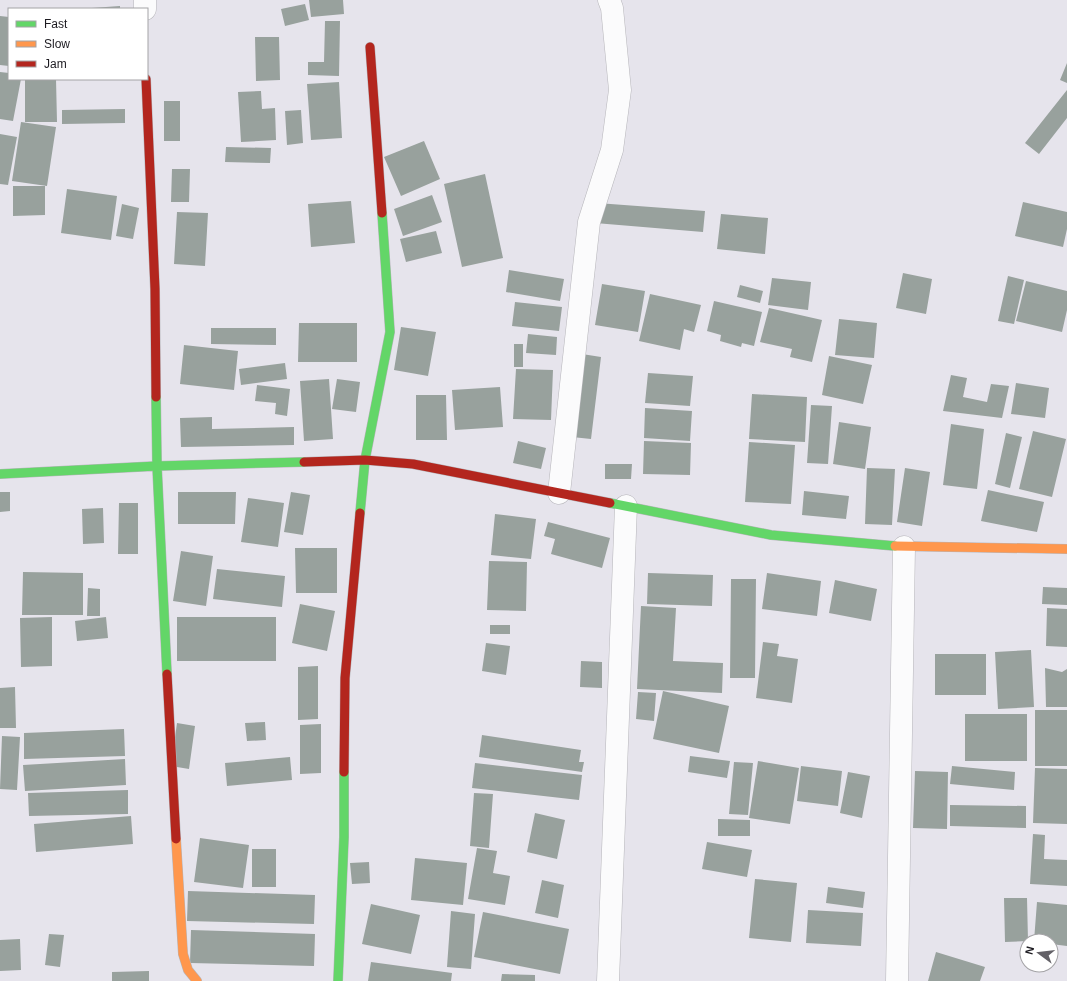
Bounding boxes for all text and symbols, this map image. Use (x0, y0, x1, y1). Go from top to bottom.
legend (8, 8, 148, 80)
text: Fast (44, 17, 68, 31)
text: Slow (44, 37, 70, 51)
text: Jam (44, 57, 67, 71)
north arrow (1019, 933, 1059, 973)
text: N (1023, 945, 1036, 956)

